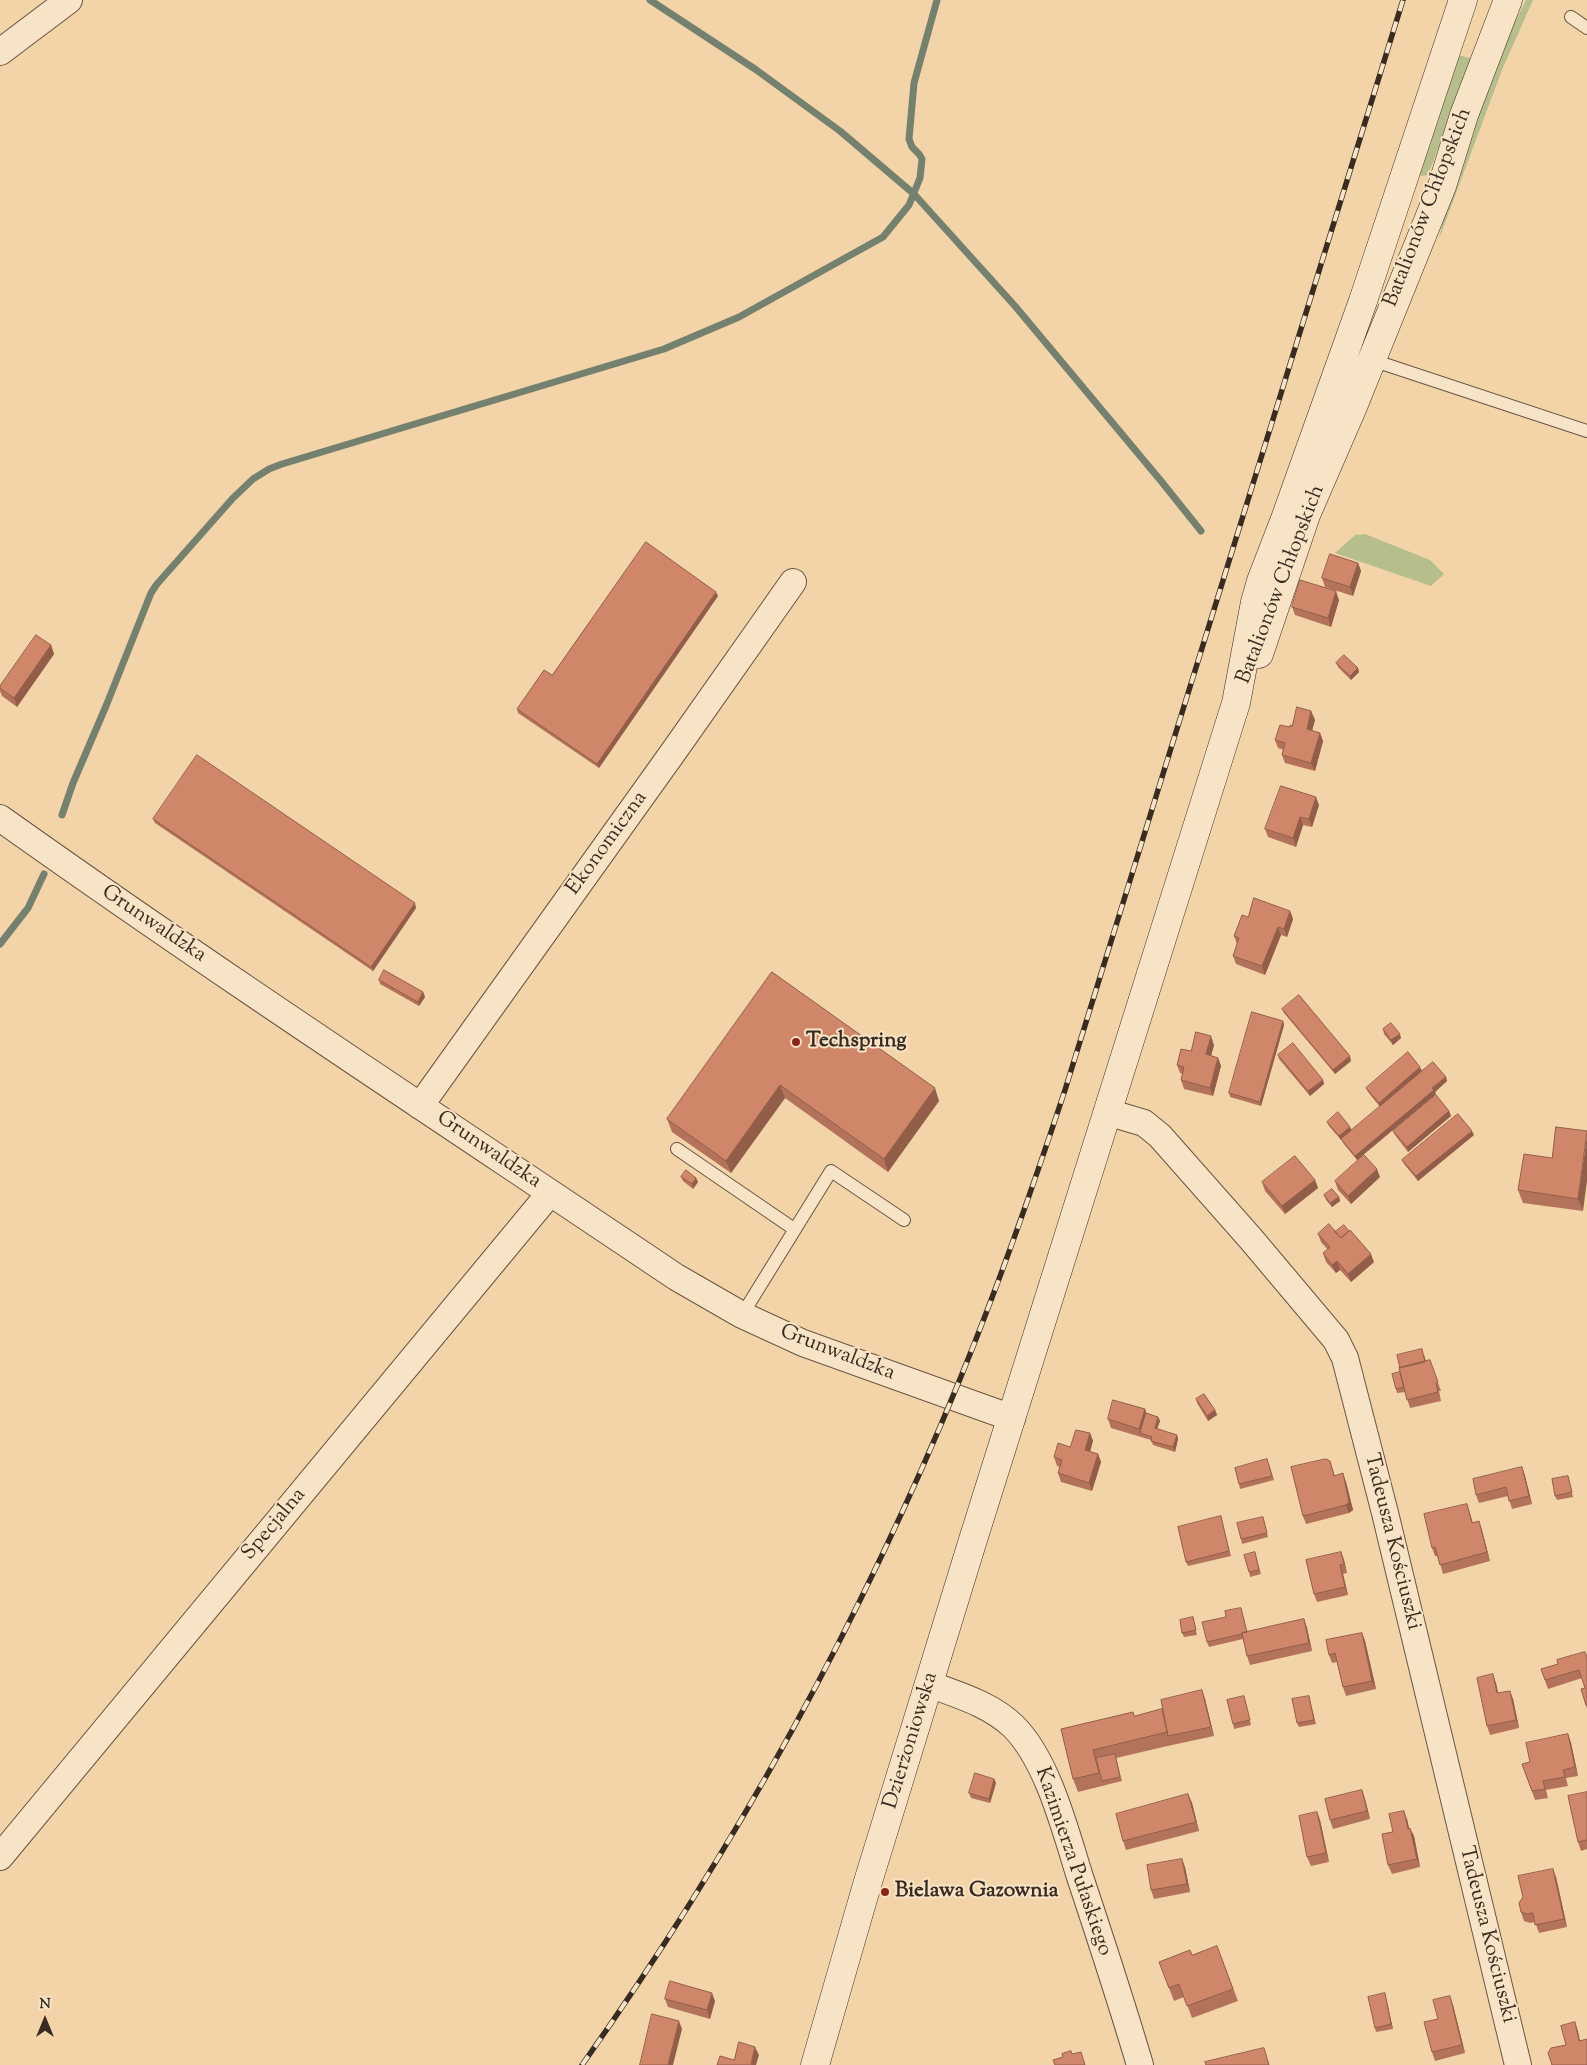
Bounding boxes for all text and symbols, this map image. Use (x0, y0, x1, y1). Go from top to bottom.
street label: Batalionów Chłopskich (1379, 105, 1479, 311)
street label: Batalionów Chłopskich (1232, 482, 1332, 688)
street label: Ekonomiczna (562, 787, 654, 901)
street label: Grunwaldzka (96, 881, 210, 969)
place label: Techspring (806, 1029, 907, 1055)
marker: Techspring (790, 1036, 802, 1048)
street label: Grunwaldzka (431, 1107, 545, 1195)
street label: Grunwaldzka (776, 1321, 898, 1387)
street label: Tadeusza Kościuszki (1357, 1451, 1425, 1633)
street label: Specjalna (237, 1484, 313, 1566)
street label: Dzierżoniowska (879, 1670, 945, 1812)
street label: Kazimierza Pułaskiego (1028, 1764, 1116, 1960)
street label: Tadeusza Kościuszki (1452, 1844, 1520, 2026)
place label: Bielawa Gazownia (895, 1879, 1058, 1905)
marker: Bielawa Gazownia (879, 1886, 891, 1898)
north arrow (20, 1995, 70, 2045)
text: N (39, 1995, 51, 2015)

